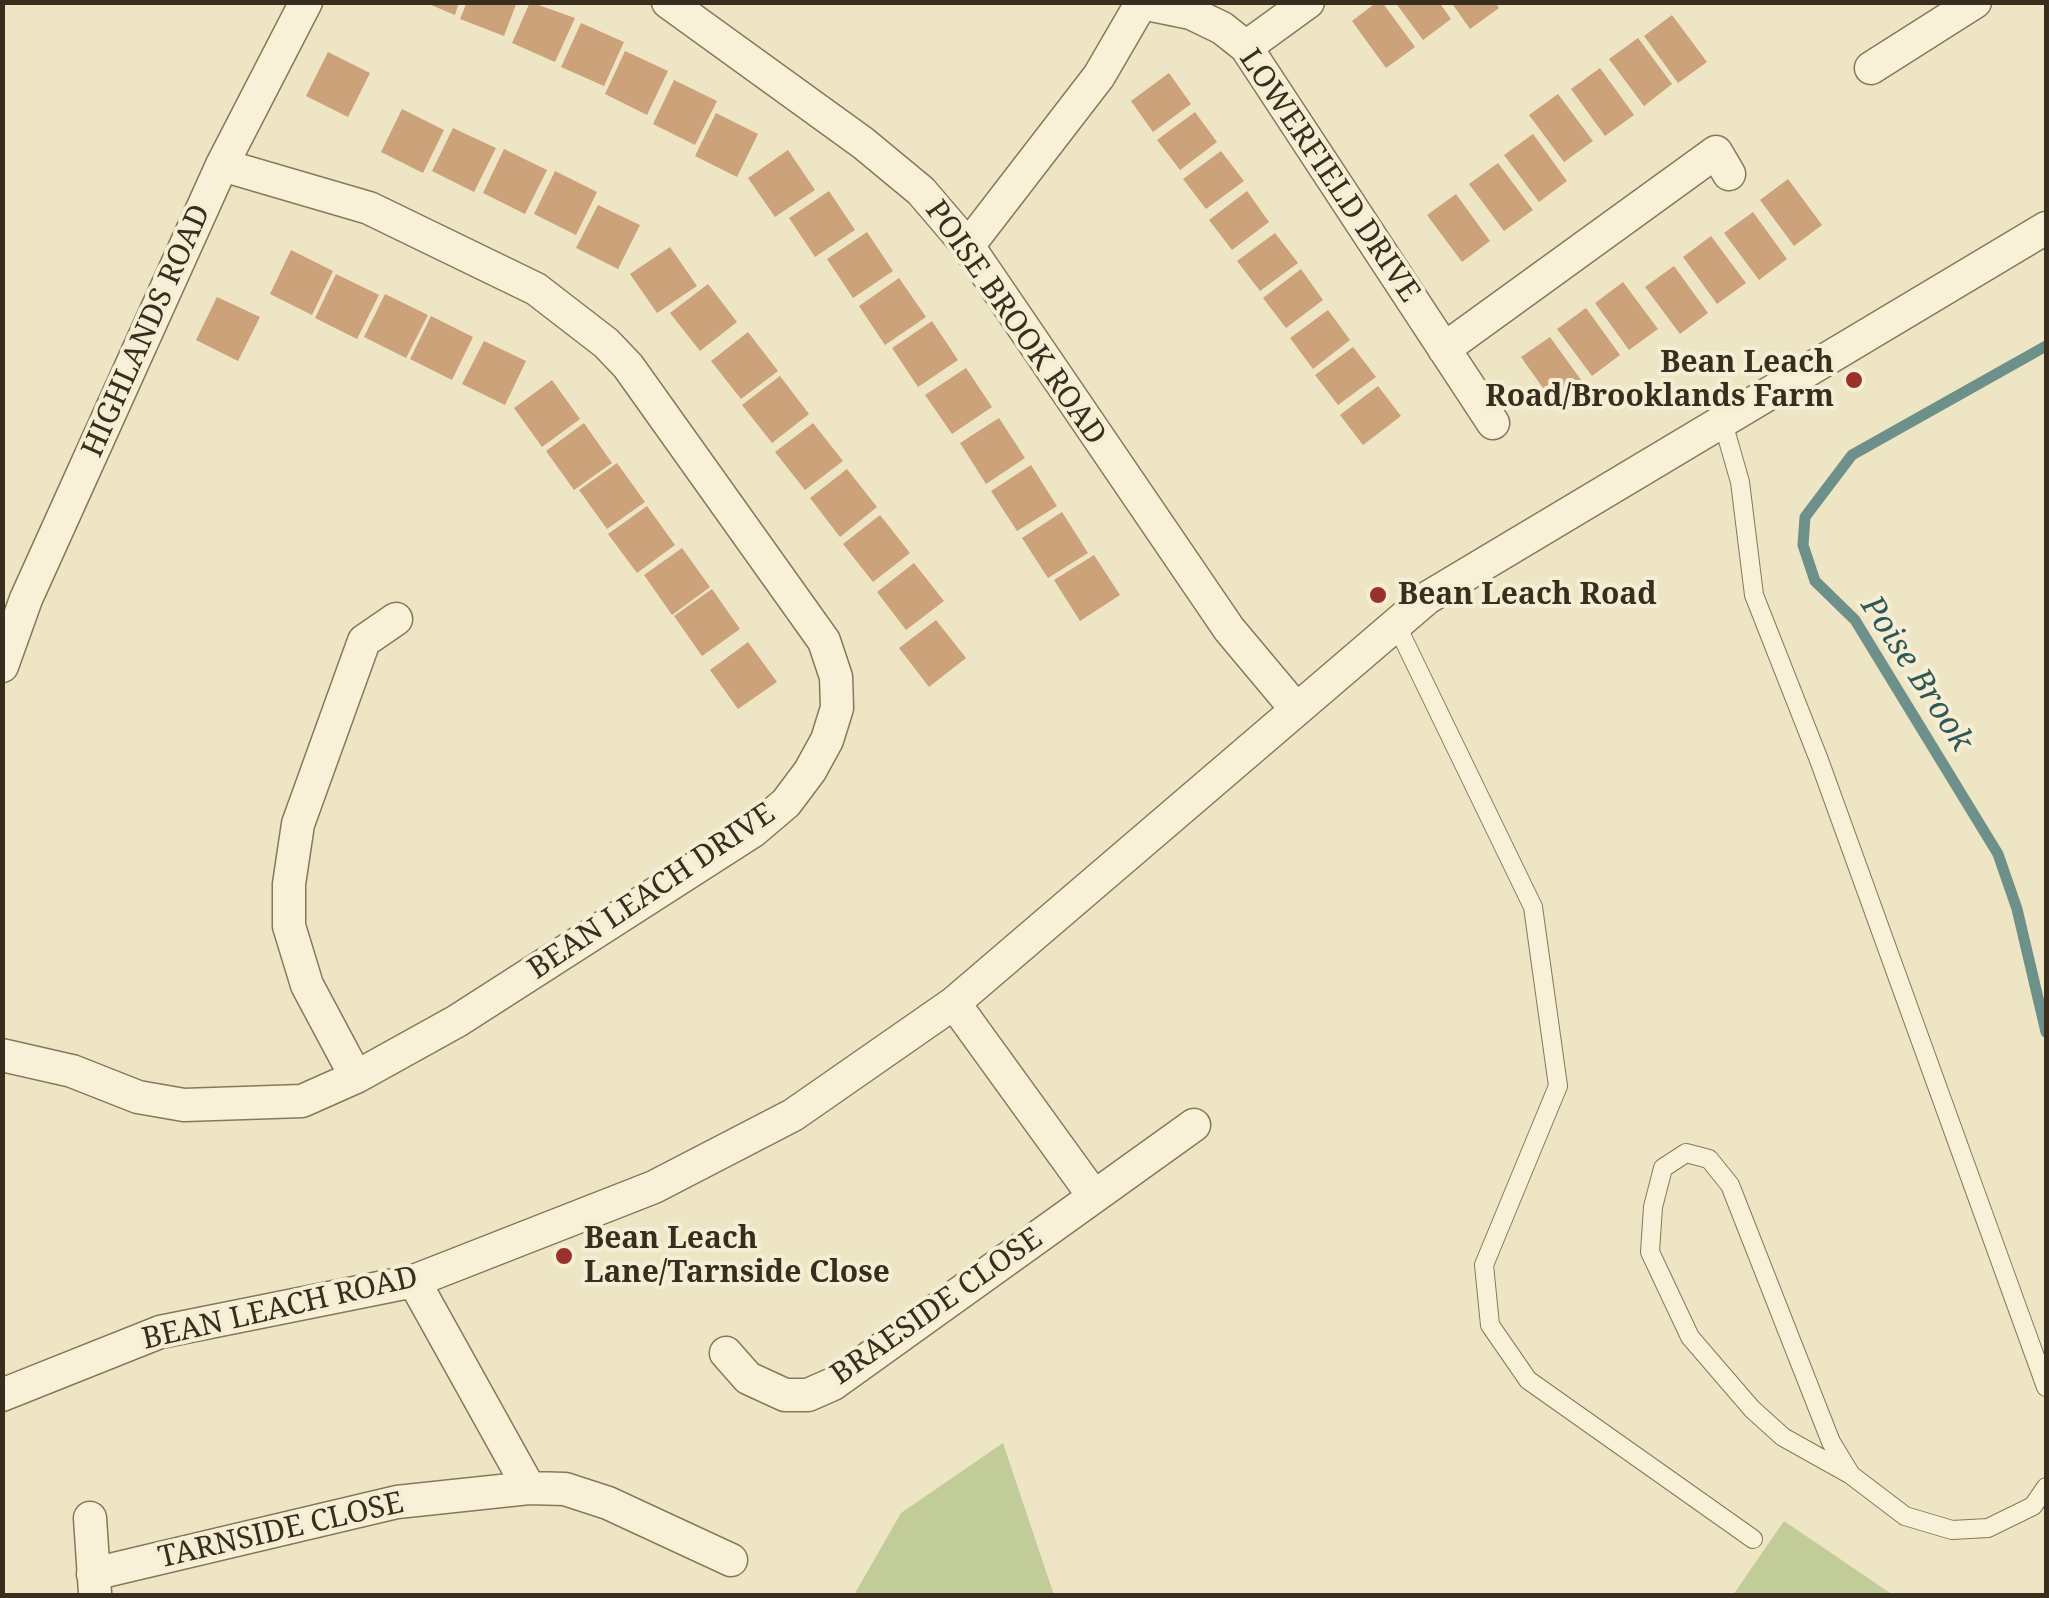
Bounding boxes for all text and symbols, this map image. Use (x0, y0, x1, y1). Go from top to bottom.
street label: LOWERFIELD DRIVE (1231, 43, 1427, 309)
street label: POISE BROOK ROAD (917, 194, 1113, 452)
street label: HIGHLANDS ROAD (75, 199, 219, 463)
place label: Bean Leach Road/Brooklands Farm (1485, 345, 1834, 416)
marker: Bean Leach Road/Brooklands Farm (1843, 369, 1865, 391)
place label: Bean Leach Road (1398, 577, 1657, 613)
marker: Bean Leach Road (1367, 584, 1389, 606)
water label: Poise Brook (1852, 589, 1980, 759)
street label: BEAN LEACH DRIVE (522, 796, 782, 988)
place label: Bean Leach Lane/Tarnside Close (584, 1221, 890, 1292)
street label: BRAESIDE CLOSE (825, 1221, 1049, 1393)
marker: Bean Leach Lane/Tarnside Close (553, 1245, 575, 1267)
street label: BEAN LEACH ROAD (139, 1260, 421, 1358)
street label: TARNSIDE CLOSE (155, 1485, 407, 1577)

